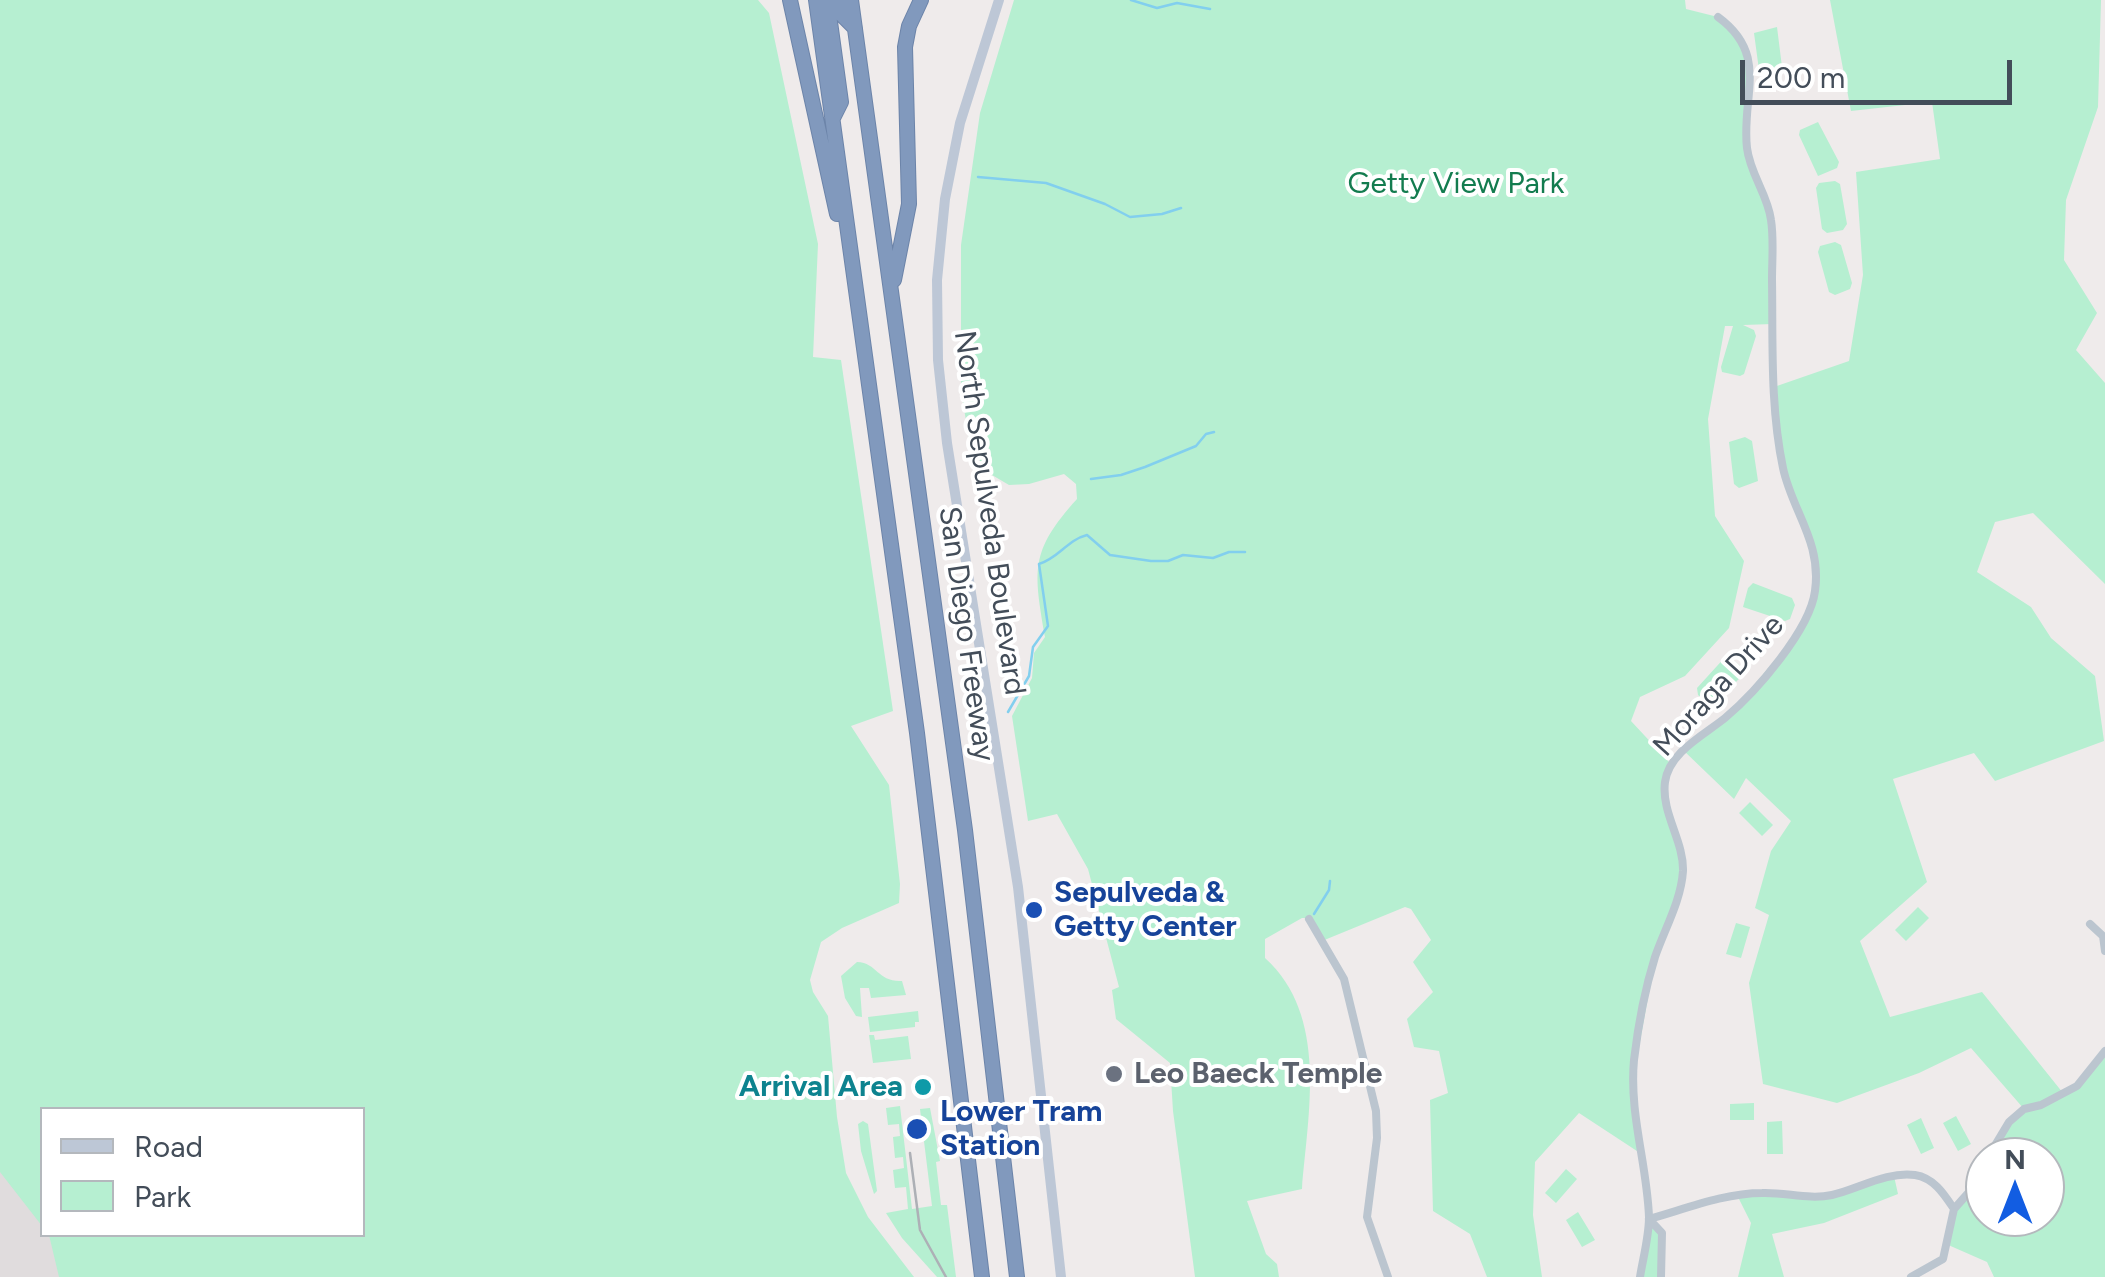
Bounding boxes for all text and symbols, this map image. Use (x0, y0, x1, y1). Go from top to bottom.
scale bar (1745, 40, 2018, 102)
text: 200 m (1757, 59, 1845, 96)
park label: Getty View Park (1348, 166, 1564, 202)
street label: North Sepulveda Boulevard (946, 329, 1032, 697)
street label: San Diego Freeway (930, 504, 1002, 764)
street label: Moraga Drive (1646, 608, 1792, 764)
place label: Sepulveda & Getty Center (1054, 875, 1237, 946)
marker: Sepulveda & Getty Center (1023, 899, 1045, 921)
place label: Leo Baeck Temple (1134, 1056, 1382, 1092)
marker: Leo Baeck Temple (1103, 1063, 1125, 1085)
place label: Arrival Area (739, 1069, 903, 1105)
marker: Arrival Area (912, 1076, 934, 1098)
place label: Lower Tram Station (940, 1094, 1102, 1164)
legend (40, 1107, 365, 1237)
marker: Lower Tram Station (904, 1116, 930, 1142)
text: Road (134, 1128, 203, 1165)
north arrow (1965, 1137, 2065, 1237)
text: N (2004, 1142, 2026, 1176)
text: Park (134, 1178, 191, 1215)

